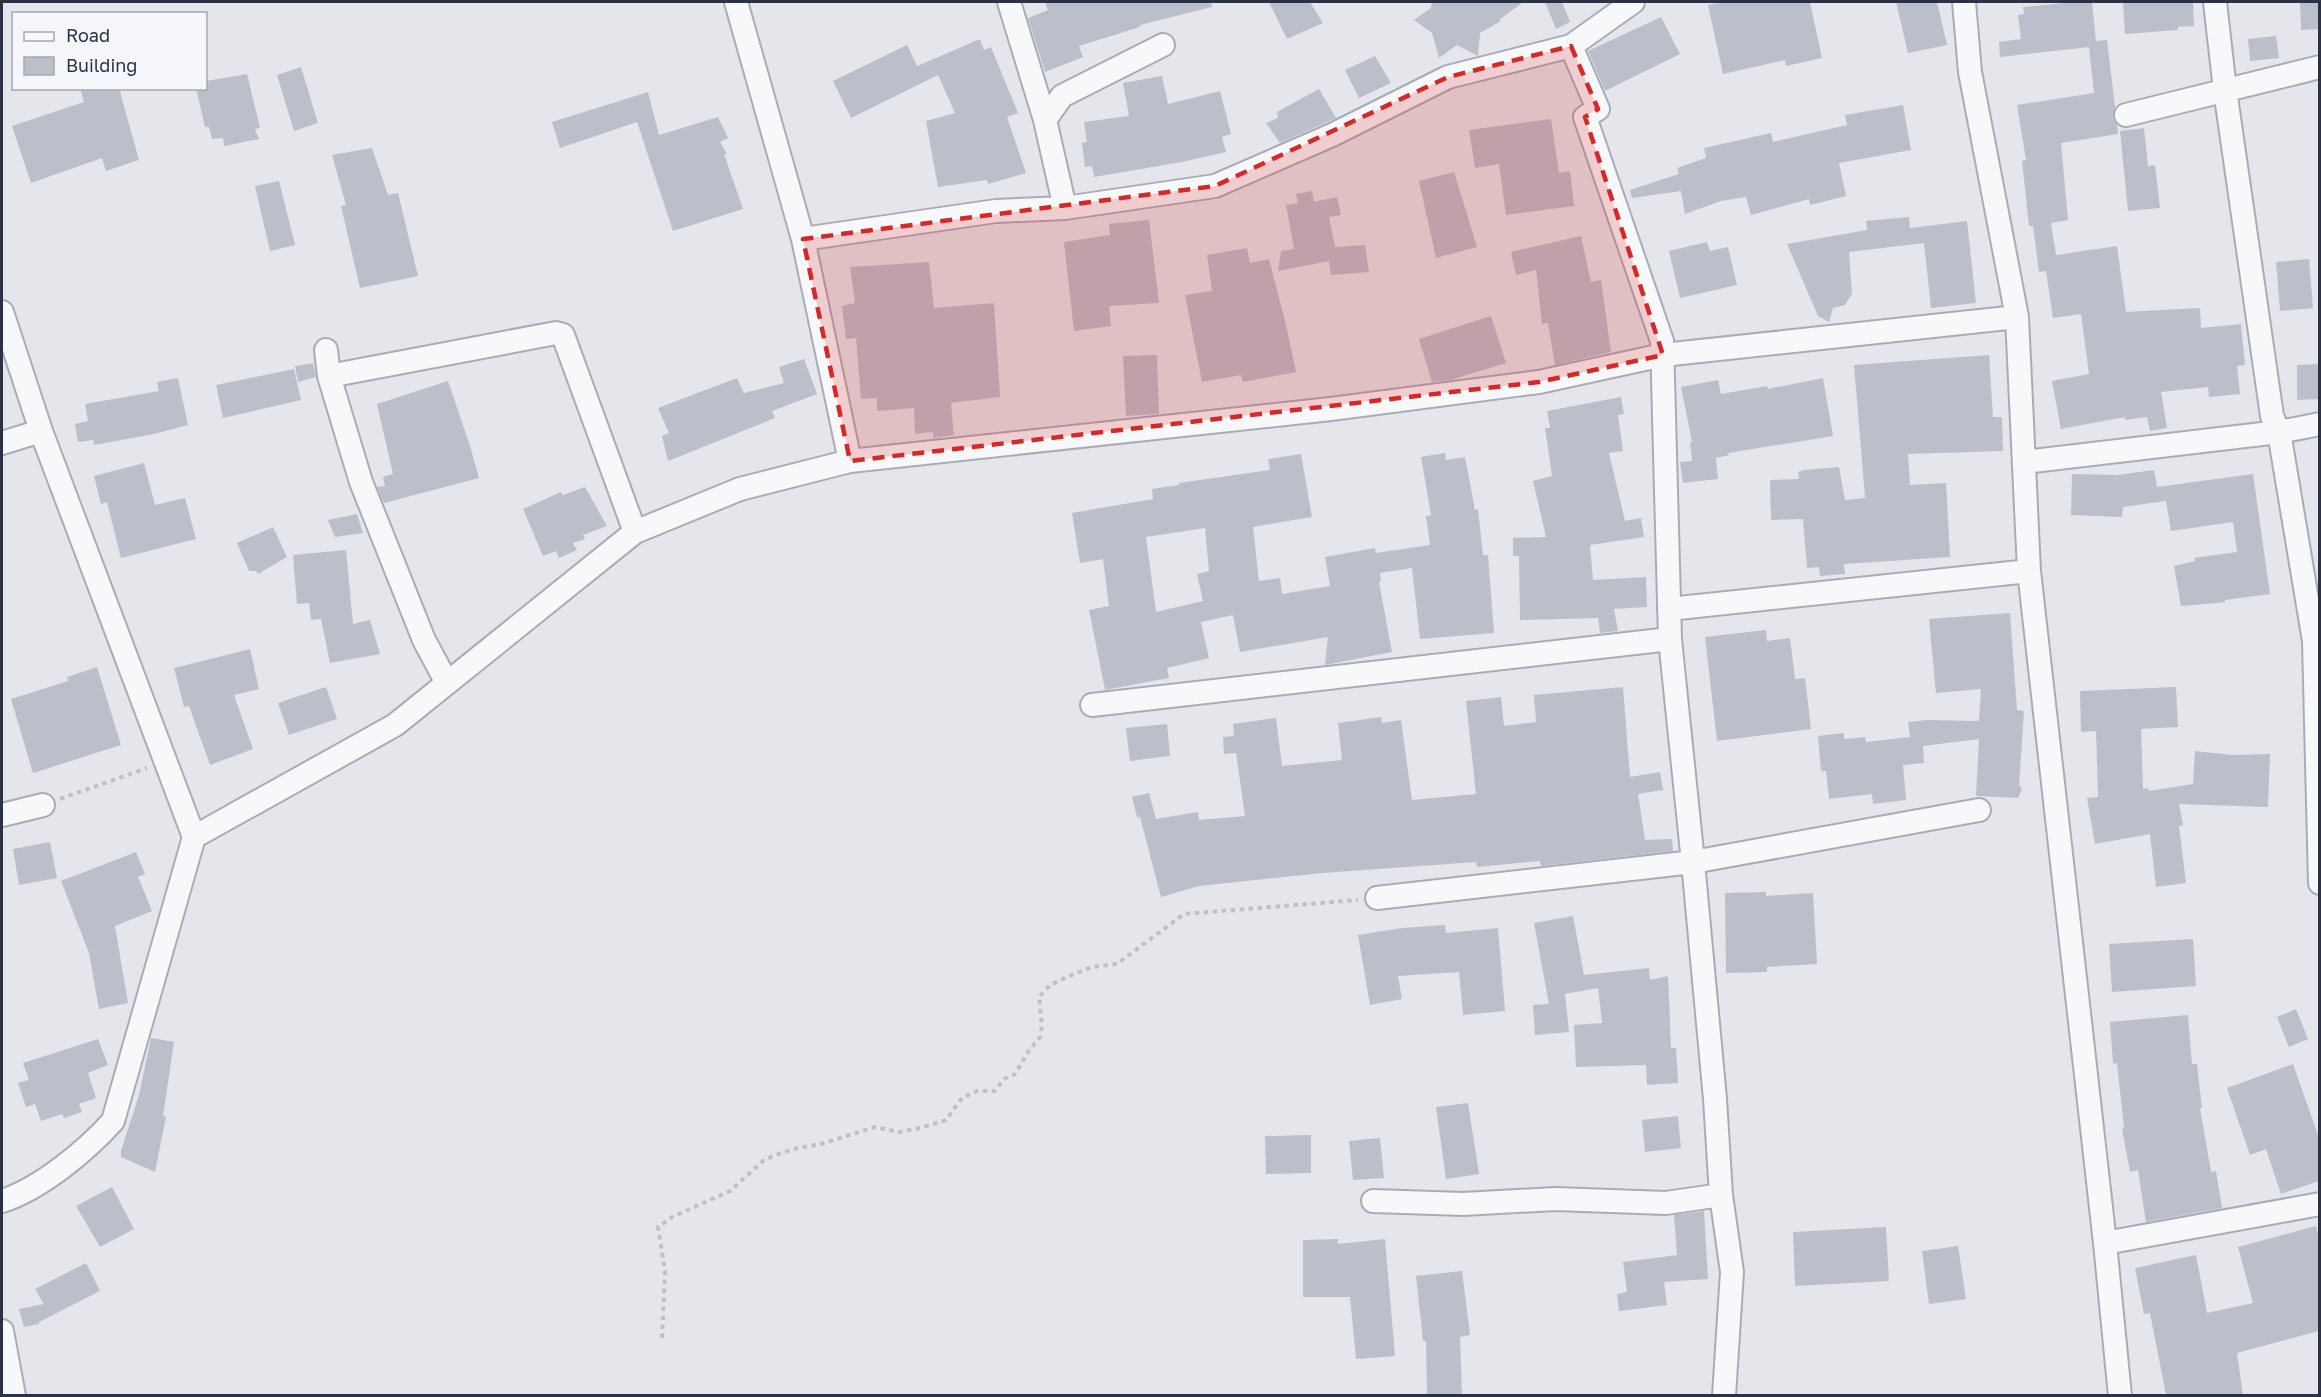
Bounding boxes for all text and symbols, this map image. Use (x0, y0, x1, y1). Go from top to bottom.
legend (12, 12, 207, 90)
text: Road (66, 24, 110, 46)
text: Building (66, 54, 137, 76)

